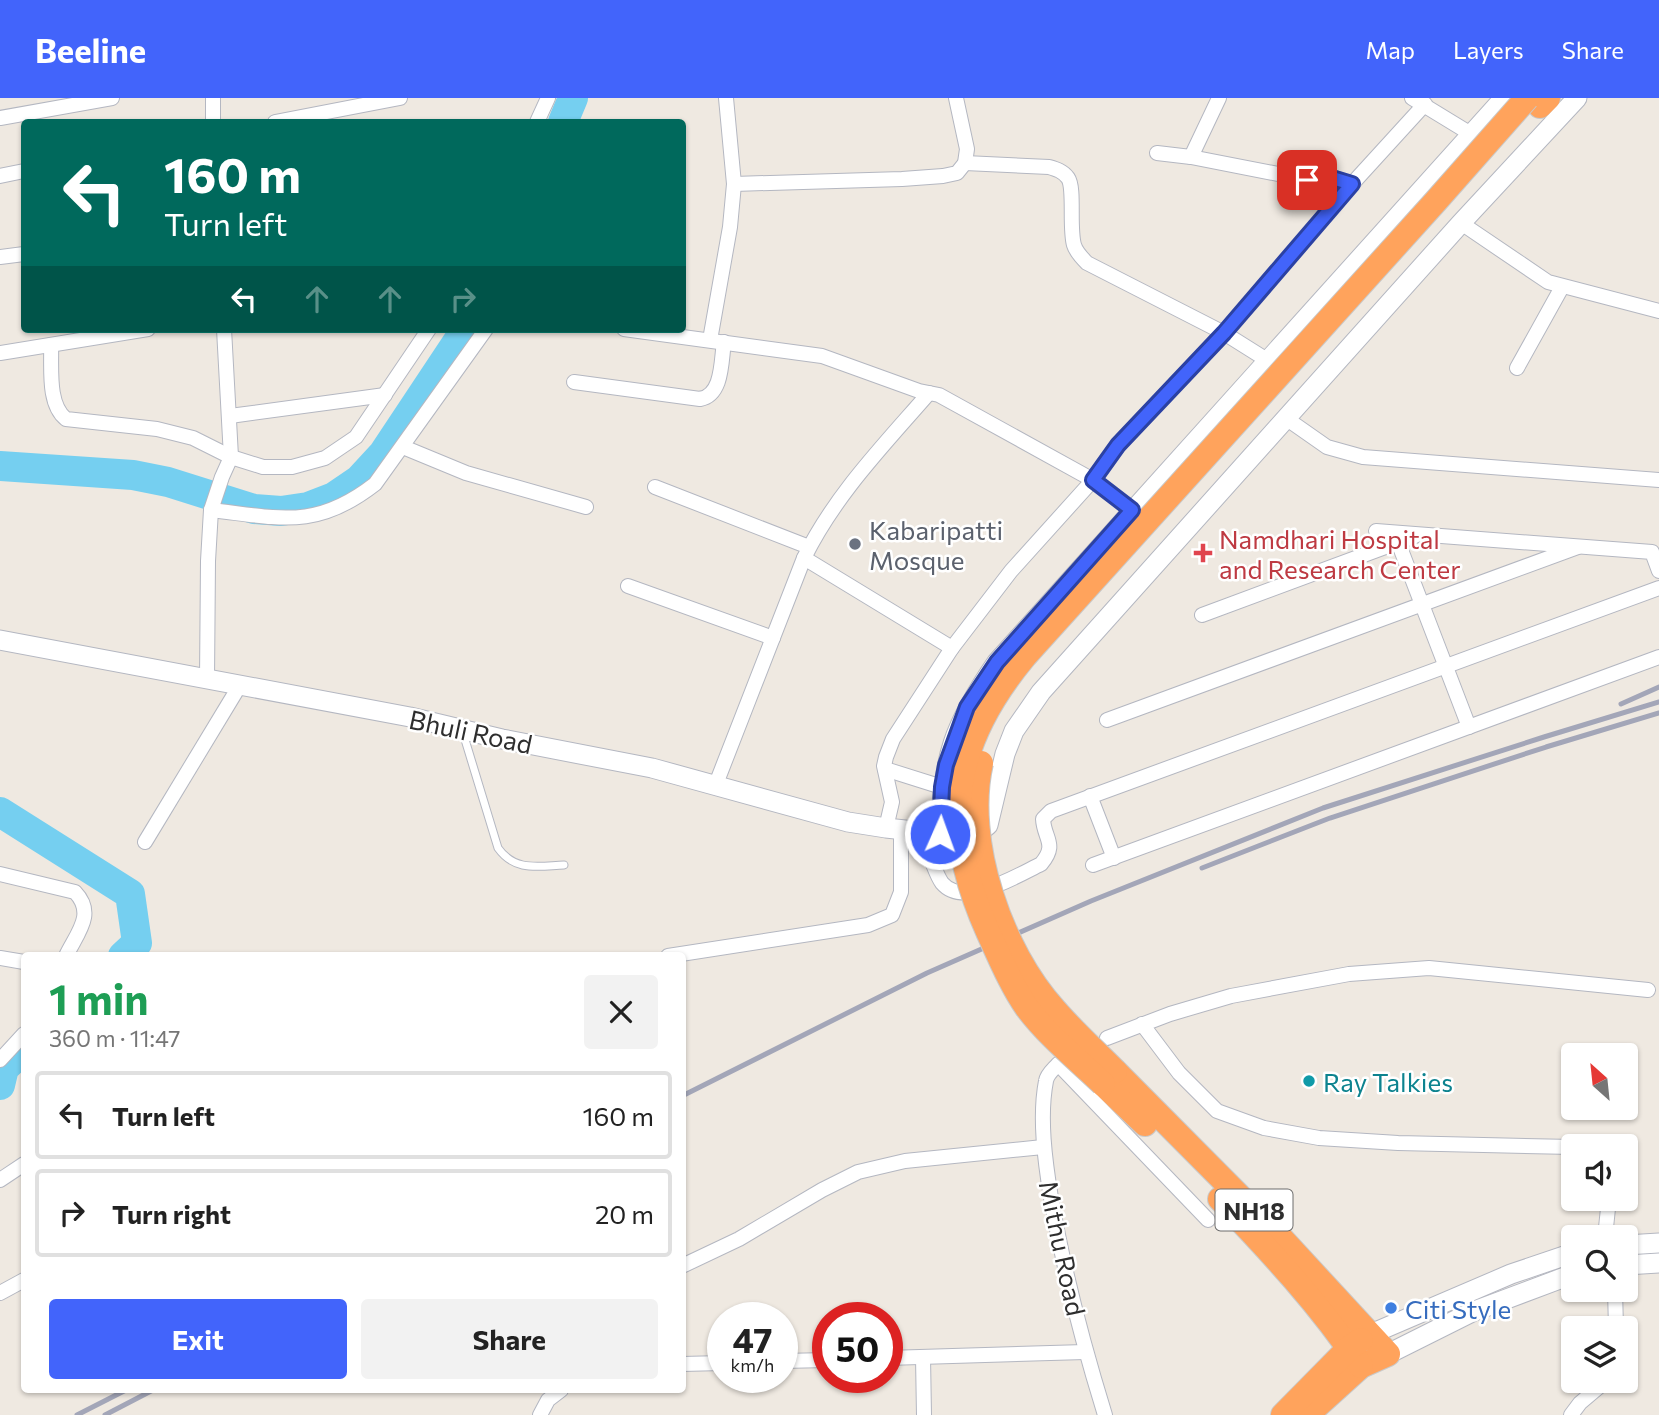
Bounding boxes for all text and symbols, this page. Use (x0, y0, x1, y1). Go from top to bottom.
text: Beeline (35, 29, 146, 70)
text: Map (1366, 35, 1415, 64)
text: Layers (1453, 35, 1524, 64)
text: Share (1562, 35, 1624, 64)
text: 160 m (164, 143, 301, 203)
icon: left (49, 147, 140, 238)
pin (1277, 150, 1337, 210)
icon: arrive (1288, 161, 1326, 199)
text: Turn left (164, 203, 288, 243)
icon: left (225, 280, 263, 318)
icon: ahead (298, 280, 336, 318)
icon: ahead (371, 280, 409, 318)
icon: right (444, 280, 482, 318)
place label: Kabaripatti Mosque (869, 514, 1003, 575)
place label: Namdhari Hospital and Research Center (1219, 523, 1461, 584)
marker: Kabaripatti Mosque (847, 536, 863, 552)
marker: Namdhari Hospital and Research Center (1193, 543, 1213, 563)
street label: Bhuli Road (407, 703, 535, 759)
position arrow (903, 797, 977, 871)
text: 1 min (49, 972, 149, 1024)
button: close (584, 975, 658, 1049)
text: 360 m · 11:47 (49, 1024, 180, 1052)
north arrow (1561, 1043, 1638, 1120)
map controls (1561, 1043, 1638, 1393)
place label: Ray Talkies (1323, 1066, 1453, 1097)
marker: Ray Talkies (1301, 1073, 1317, 1089)
icon: left (53, 1096, 91, 1134)
text: Turn left (112, 1100, 215, 1131)
text: 160 m (582, 1100, 654, 1131)
button: sound (1561, 1134, 1638, 1211)
street label: Mithu Road (1034, 1178, 1092, 1318)
road number: NH18 (1216, 1190, 1292, 1230)
icon: right (53, 1194, 91, 1232)
text: Turn right (112, 1198, 231, 1229)
text: 20 m (595, 1198, 654, 1229)
button: search (1561, 1225, 1638, 1302)
place label: Citi Style (1405, 1293, 1511, 1324)
button: Exit (49, 1299, 347, 1379)
button: Share (361, 1299, 658, 1379)
marker: Citi Style (1383, 1300, 1399, 1316)
speed limit sign: 50 (812, 1302, 903, 1393)
button: layers (1561, 1316, 1638, 1393)
text: 47 (732, 1317, 773, 1360)
text: km/h (731, 1354, 774, 1376)

